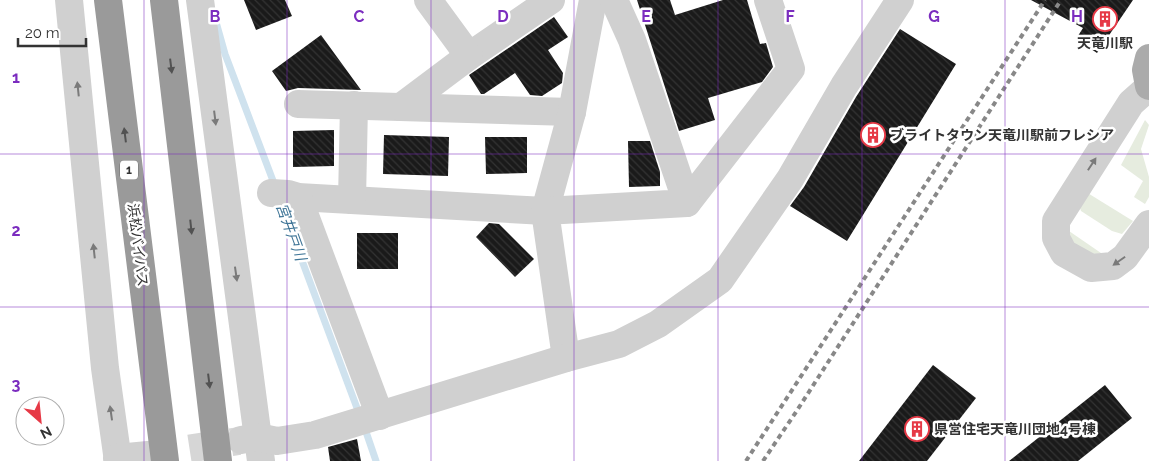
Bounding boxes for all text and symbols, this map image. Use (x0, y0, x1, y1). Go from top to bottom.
building icon: 天竜川駅 (1092, 6, 1118, 32)
text: B (210, 7, 221, 26)
text: C (354, 7, 365, 26)
text: D (497, 7, 509, 26)
text: E (641, 7, 651, 26)
text: F (785, 7, 795, 26)
text: G (928, 7, 940, 26)
text: H (1071, 7, 1083, 26)
scale bar (18, 15, 85, 47)
text: 20 m (25, 24, 60, 42)
place label: 天竜川駅 (1077, 35, 1133, 51)
one-way arrow (167, 58, 175, 74)
text: 1 (12, 68, 20, 87)
one-way arrow (74, 81, 82, 97)
one-way arrow (211, 110, 219, 126)
building icon: ブライトタウン天竜川駅前フレシア (860, 122, 886, 148)
one-way arrow (121, 126, 129, 142)
place label: ブライトタウン天竜川駅前フレシア (890, 127, 1114, 143)
one-way arrow (1087, 157, 1097, 170)
road number: 1 (120, 160, 138, 180)
water label: 宮井戸川 (272, 201, 310, 265)
street label: 浜松バイパス (125, 202, 151, 288)
one-way arrow (187, 219, 195, 235)
text: 2 (11, 221, 21, 240)
one-way arrow (90, 243, 98, 259)
one-way arrow (1112, 256, 1126, 266)
one-way arrow (232, 266, 240, 282)
one-way arrow (205, 374, 213, 390)
text: 3 (12, 375, 21, 394)
north arrow (15, 396, 65, 446)
one-way arrow (107, 404, 115, 420)
building icon: 県営住宅天竜川団地4号棟 (904, 416, 930, 442)
place label: 県営住宅天竜川団地4号棟 (934, 421, 1096, 437)
text: N (38, 423, 54, 442)

